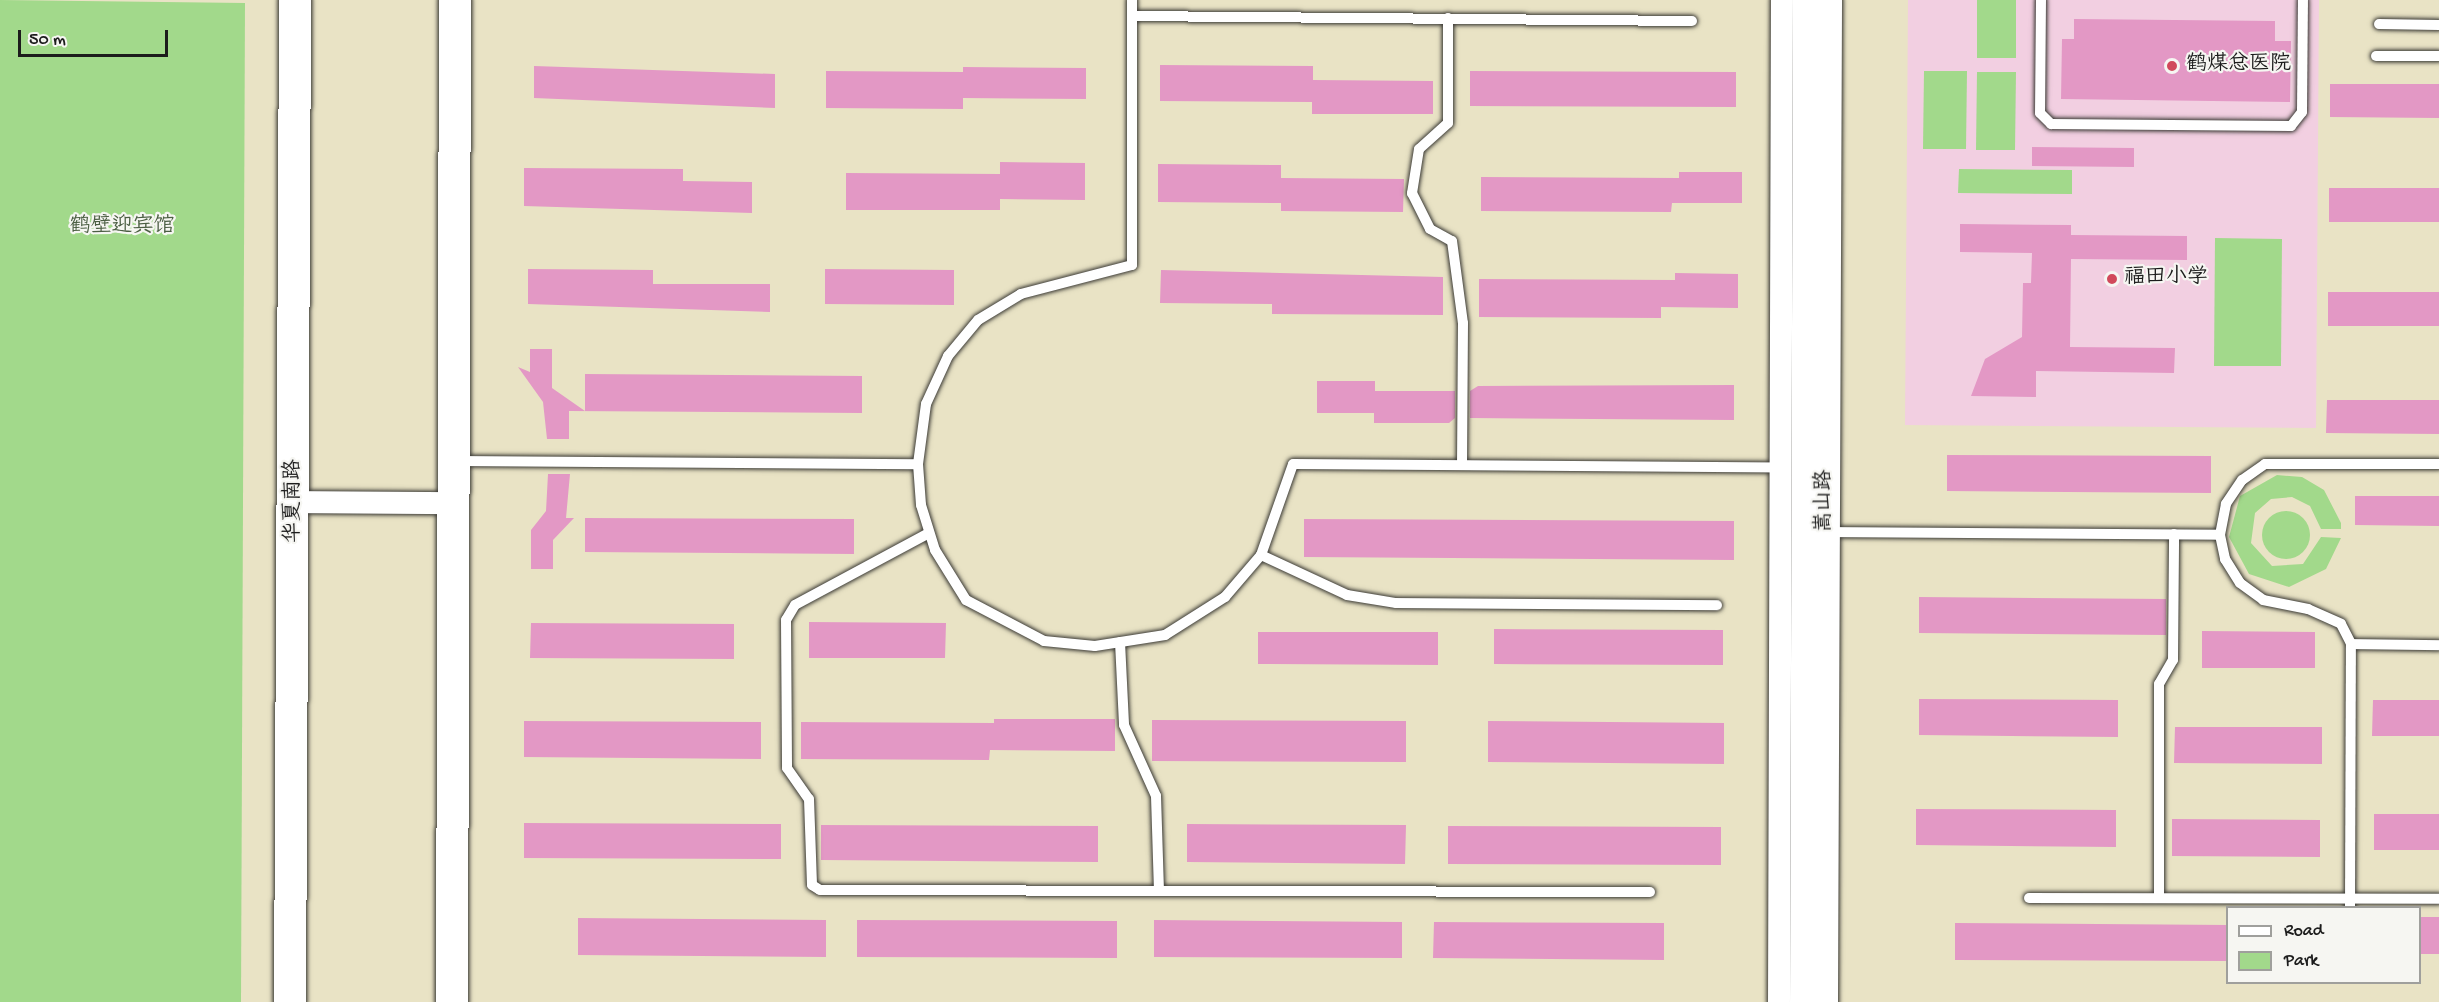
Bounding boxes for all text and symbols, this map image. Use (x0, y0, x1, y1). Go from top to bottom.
scale bar (21, 18, 171, 56)
text: 50 m (29, 30, 66, 51)
place label: 鹤煤总医院 (2186, 53, 2291, 79)
marker: 鹤煤总医院 (2163, 57, 2181, 75)
park label: 鹤壁迎宾馆 (70, 215, 174, 241)
place label: 福田小学 (2124, 266, 2208, 292)
marker: 福田小学 (2105, 272, 2119, 286)
street label: 华夏南路 (282, 459, 308, 543)
street label: 嵩山路 (1813, 470, 1839, 532)
legend (2226, 906, 2421, 984)
text: Road (2284, 921, 2323, 942)
text: Park (2284, 951, 2318, 972)

